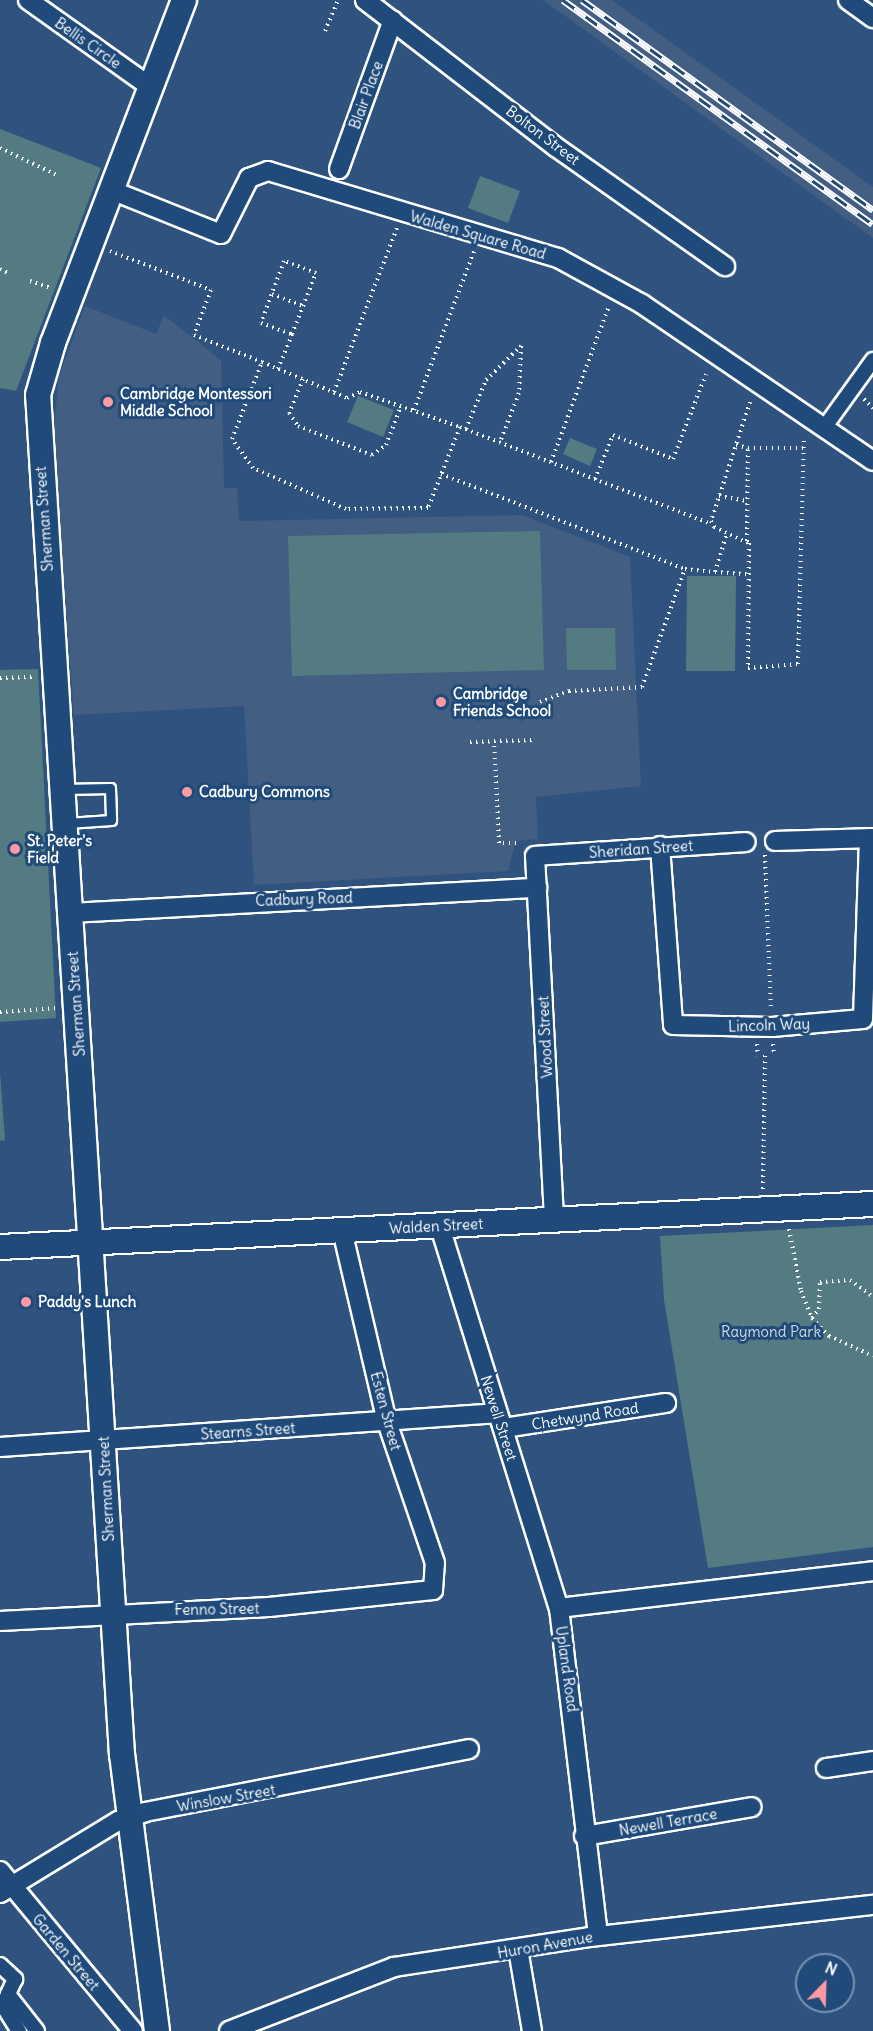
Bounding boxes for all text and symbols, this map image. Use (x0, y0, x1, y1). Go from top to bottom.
street label: Bellis Circle (51, 14, 125, 72)
street label: Blair Place (345, 59, 387, 131)
street label: Bolton Street (503, 102, 583, 168)
street label: Walden Square Road (408, 207, 548, 263)
place label: Cambridge Montessori Middle School (120, 384, 272, 419)
marker: Cambridge Montessori Middle School (101, 395, 115, 409)
street label: Sherman Street (31, 466, 57, 572)
place label: Cambridge Friends School (453, 684, 551, 719)
marker: Cambridge Friends School (434, 695, 448, 709)
place label: Cadbury Commons (199, 783, 330, 801)
marker: Cadbury Commons (180, 785, 194, 799)
place label: St. Peter's Field (27, 831, 92, 866)
street label: Sheridan Street (588, 836, 694, 862)
marker: St. Peter's Field (8, 842, 22, 856)
street label: Cadbury Road (255, 888, 353, 910)
street label: Sherman Street (63, 951, 89, 1057)
street label: Wood Street (534, 995, 556, 1079)
street label: Lincoln Way (728, 1015, 810, 1035)
street label: Walden Street (389, 1215, 483, 1237)
place label: Paddy's Lunch (38, 1293, 136, 1311)
marker: Paddy's Lunch (19, 1295, 33, 1309)
park label: Raymond Park (721, 1323, 821, 1341)
street label: Esten Street (367, 1370, 405, 1452)
street label: Newell Street (477, 1373, 521, 1463)
street label: Chetwynd Road (530, 1399, 640, 1433)
street label: Stearns Street (200, 1419, 296, 1443)
street label: Sherman Street (94, 1436, 118, 1542)
street label: Fenno Street (174, 1599, 260, 1619)
street label: Upland Road (552, 1625, 582, 1713)
street label: Winslow Street (175, 1780, 277, 1816)
street label: Newell Terrace (617, 1805, 719, 1839)
street label: Garden Street (29, 1910, 103, 1994)
street label: Huron Avenue (496, 1928, 594, 1962)
north arrow (795, 1953, 855, 2013)
text: N (822, 1957, 840, 1980)

